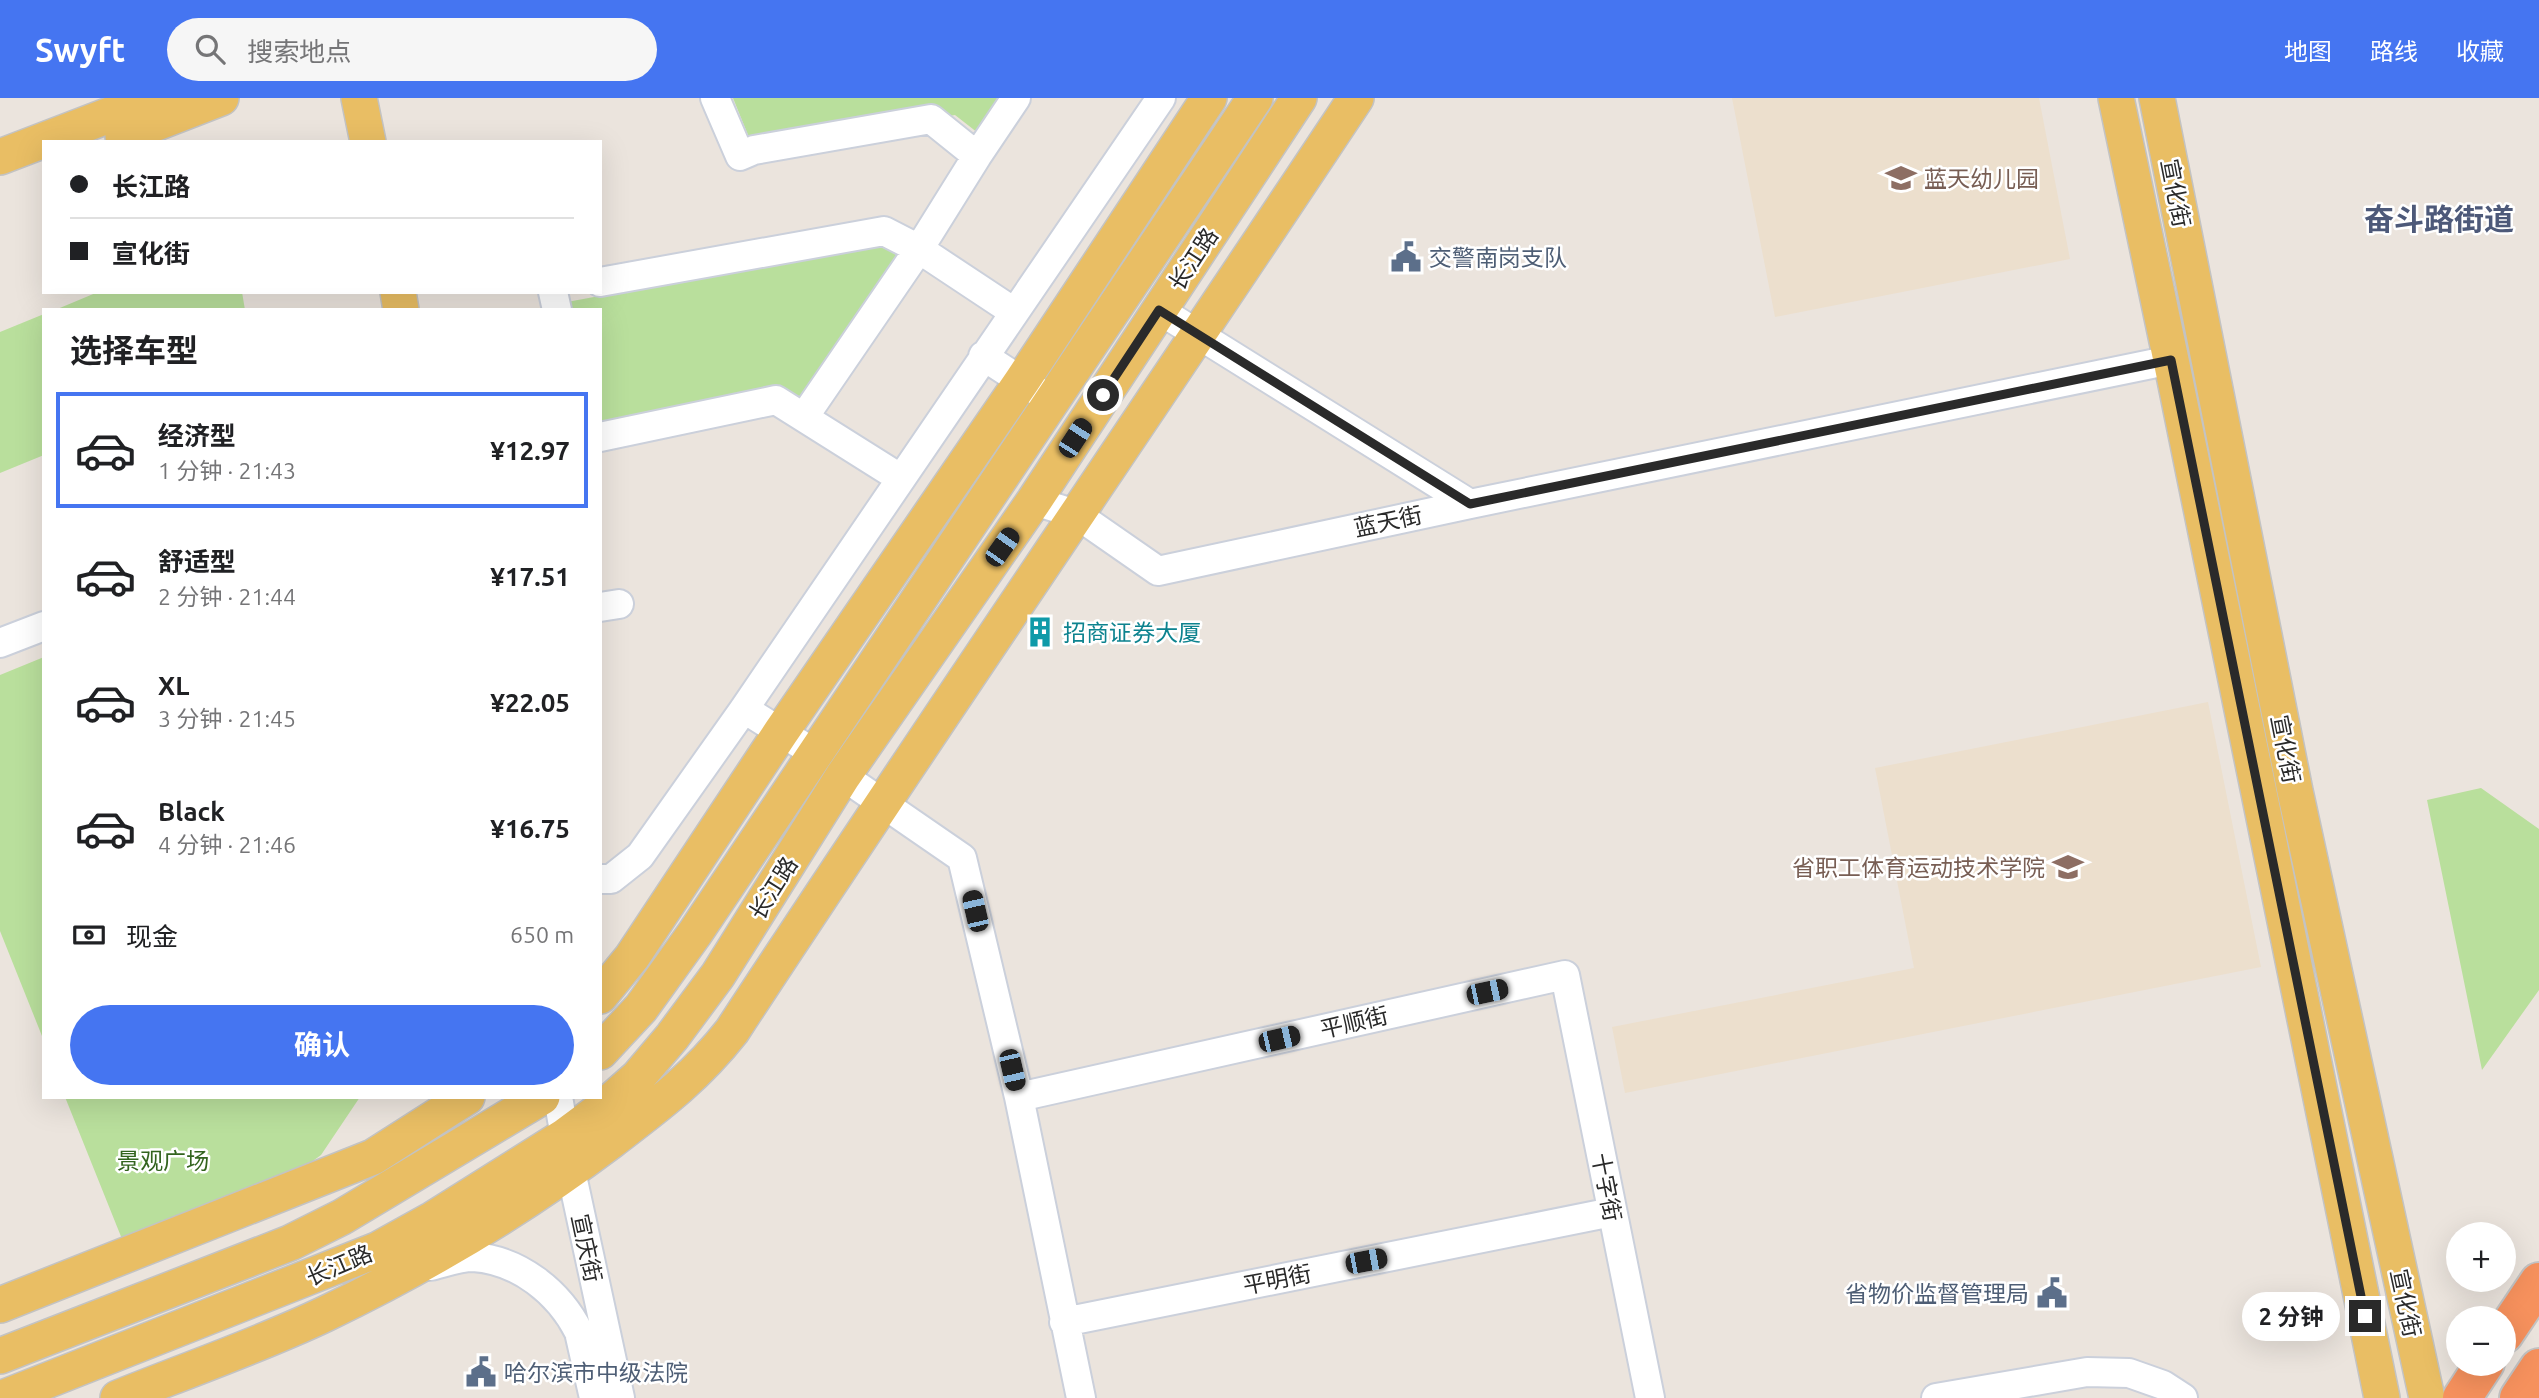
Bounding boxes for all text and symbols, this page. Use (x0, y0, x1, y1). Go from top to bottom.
search box (167, 18, 657, 81)
icon: search (191, 30, 229, 68)
text: Swyft (35, 31, 125, 68)
text: 搜索地点 (247, 37, 351, 66)
text: 地图 (2284, 38, 2332, 65)
text: 路线 (2370, 38, 2418, 65)
text: 收藏 (2456, 38, 2504, 65)
street label: 宣化街 (2157, 157, 2195, 229)
school or university icon: 蓝天幼儿园 (1884, 161, 1918, 195)
place label: 蓝天幼儿园 (1924, 166, 2039, 191)
text: 长江路 (112, 172, 190, 201)
district label: 奋斗路街道 (2364, 202, 2514, 236)
street label: 长江路 (1164, 223, 1222, 295)
text: 宣化街 (112, 239, 190, 268)
public building icon: 交警南岗支队 (1389, 240, 1423, 274)
place label: 交警南岗支队 (1429, 245, 1567, 270)
text: 选择车型 (70, 332, 198, 368)
route start (1087, 379, 1119, 411)
car (1055, 415, 1096, 461)
icon: car (74, 419, 137, 482)
text: 经济型 (158, 421, 236, 450)
text: ¥12.97 (490, 436, 570, 465)
text: 1 分钟 · 21:43 (158, 458, 296, 483)
street label: 蓝天街 (1352, 502, 1424, 540)
car (982, 524, 1023, 570)
icon: car (74, 545, 137, 608)
text: 舒适型 (158, 547, 236, 576)
text: ¥17.51 (490, 562, 570, 591)
text: 2 分钟 · 21:44 (158, 584, 296, 609)
building icon: 招商证券大厦 (1023, 615, 1057, 649)
place label: 招商证券大厦 (1063, 620, 1201, 645)
icon: car (74, 671, 137, 734)
text: XL (158, 671, 189, 700)
text: ¥22.05 (490, 688, 570, 717)
text: 3 分钟 · 21:45 (158, 706, 296, 731)
street label: 宣化街 (2267, 713, 2305, 785)
icon: car (74, 797, 137, 860)
text: Black (158, 797, 225, 826)
text: ¥16.75 (490, 814, 570, 843)
text: 4 分钟 · 21:46 (158, 832, 296, 857)
school or university icon: 省职工体育运动技术学院 (2051, 850, 2085, 884)
street label: 长江路 (744, 852, 802, 924)
place label: 省职工体育运动技术学院 (1792, 855, 2045, 880)
car (961, 888, 990, 934)
icon: cash (70, 916, 108, 954)
text: 现金 (126, 922, 178, 951)
text: 650 m (510, 922, 574, 947)
car (1465, 977, 1510, 1007)
street label: 平顺街 (1318, 1002, 1390, 1042)
button: 确认 (70, 1005, 574, 1085)
car (1257, 1024, 1302, 1054)
car (998, 1047, 1027, 1093)
park label: 景观广场 (117, 1148, 209, 1173)
street label: 十字街 (1588, 1151, 1626, 1223)
street label: 宣庆街 (568, 1212, 606, 1284)
map controls (2446, 1222, 2516, 1376)
button: + (2446, 1222, 2516, 1292)
street label: 长江路 (302, 1240, 376, 1290)
car (1344, 1247, 1389, 1275)
street label: 平明街 (1241, 1260, 1313, 1298)
street label: 宣化街 (2387, 1267, 2425, 1339)
public building icon: 省物价监督管理局 (2035, 1276, 2069, 1310)
place label: 省物价监督管理局 (1845, 1281, 2029, 1306)
callout: 2 分钟 (2242, 1292, 2340, 1340)
route end (2349, 1300, 2381, 1332)
text: 2 分钟 (2259, 1304, 2323, 1329)
button: − (2446, 1306, 2516, 1376)
public building icon: 哈尔滨市中级法院 (464, 1355, 498, 1389)
place label: 哈尔滨市中级法院 (504, 1360, 688, 1385)

